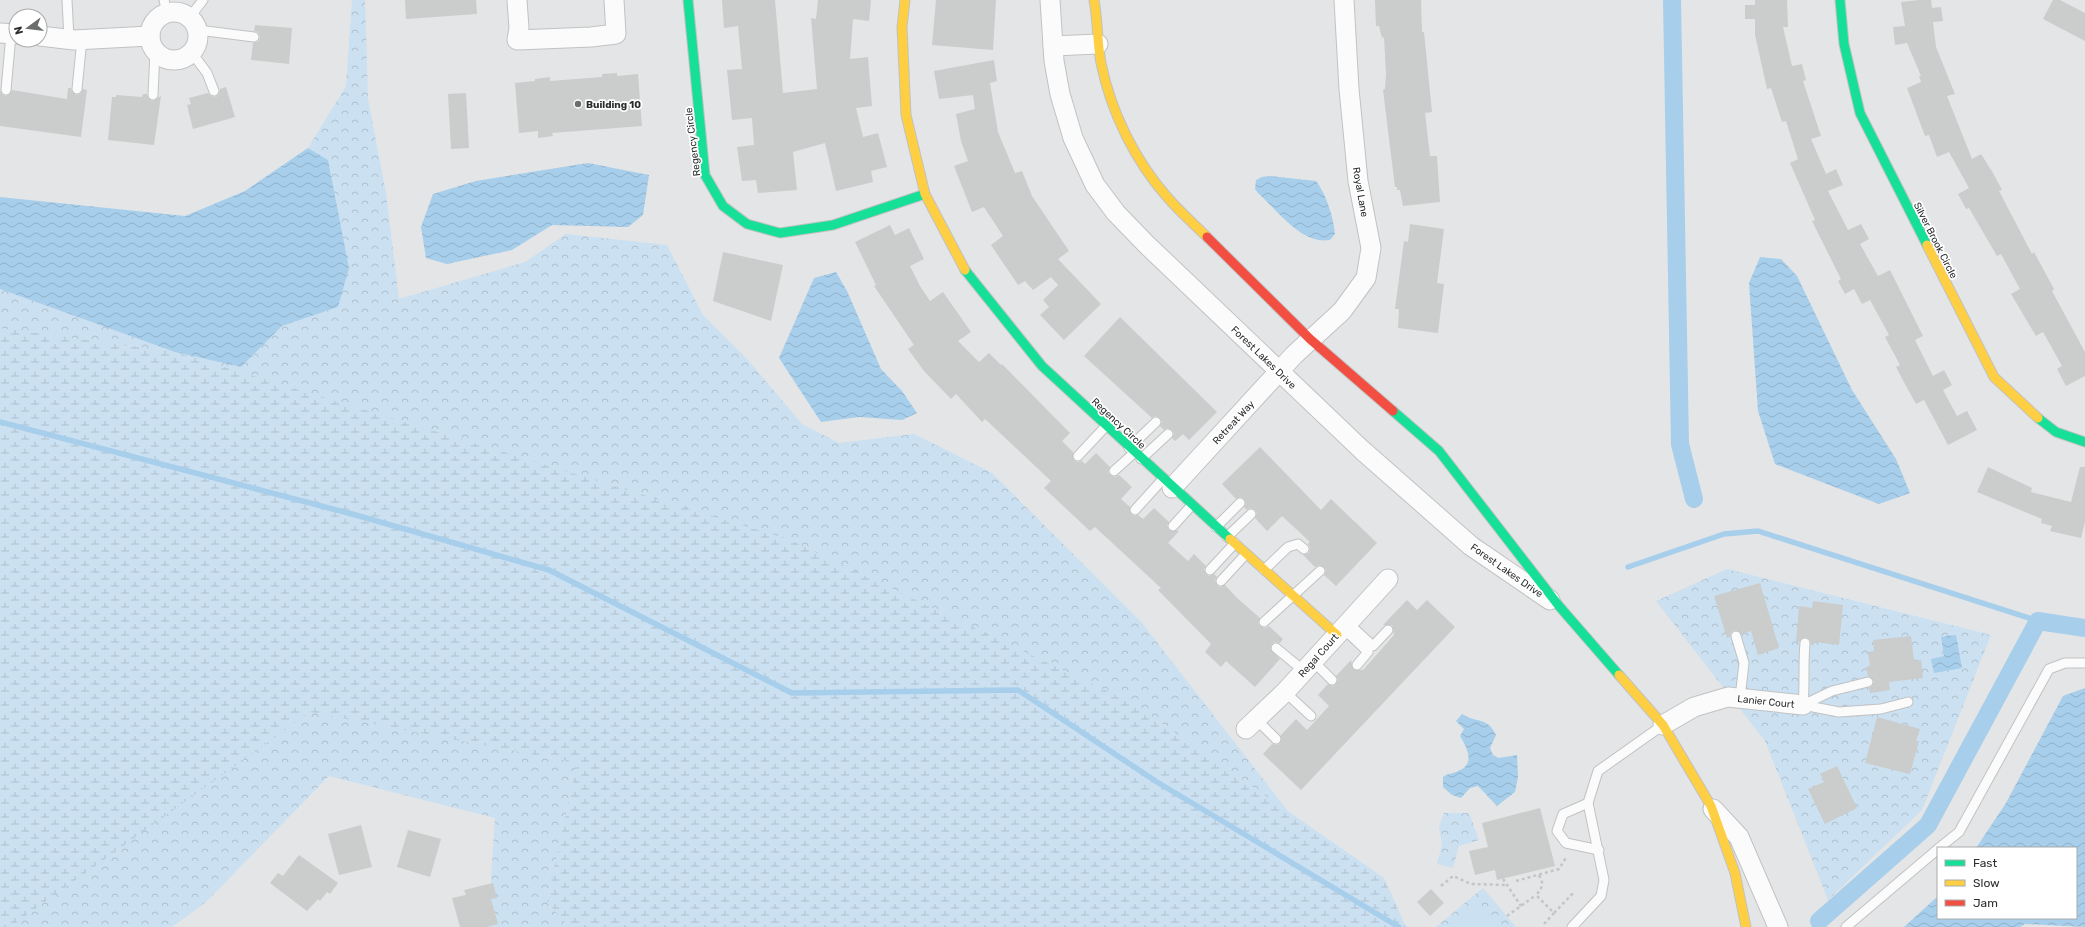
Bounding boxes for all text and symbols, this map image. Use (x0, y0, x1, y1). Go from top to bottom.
north arrow (8, 8, 48, 48)
text: N (11, 25, 26, 36)
marker: Building 10 (573, 99, 583, 109)
place label: Building 10 (586, 99, 641, 111)
street label: Regency Circle (683, 106, 703, 177)
street label: Royal Lane (1350, 166, 1370, 219)
street label: Silver Brook Circle (1911, 200, 1960, 281)
street label: Forest Lakes Drive (1228, 324, 1299, 392)
street label: Regency Circle (1089, 396, 1148, 452)
street label: Retreat Way (1210, 398, 1257, 447)
street label: Forest Lakes Drive (1468, 541, 1545, 600)
street label: Regal Court (1296, 631, 1342, 680)
street label: Lanier Court (1737, 693, 1795, 711)
legend (1937, 847, 2077, 919)
text: Fast (1973, 856, 1997, 870)
text: Slow (1973, 876, 2000, 890)
text: Jam (1973, 896, 1998, 910)

